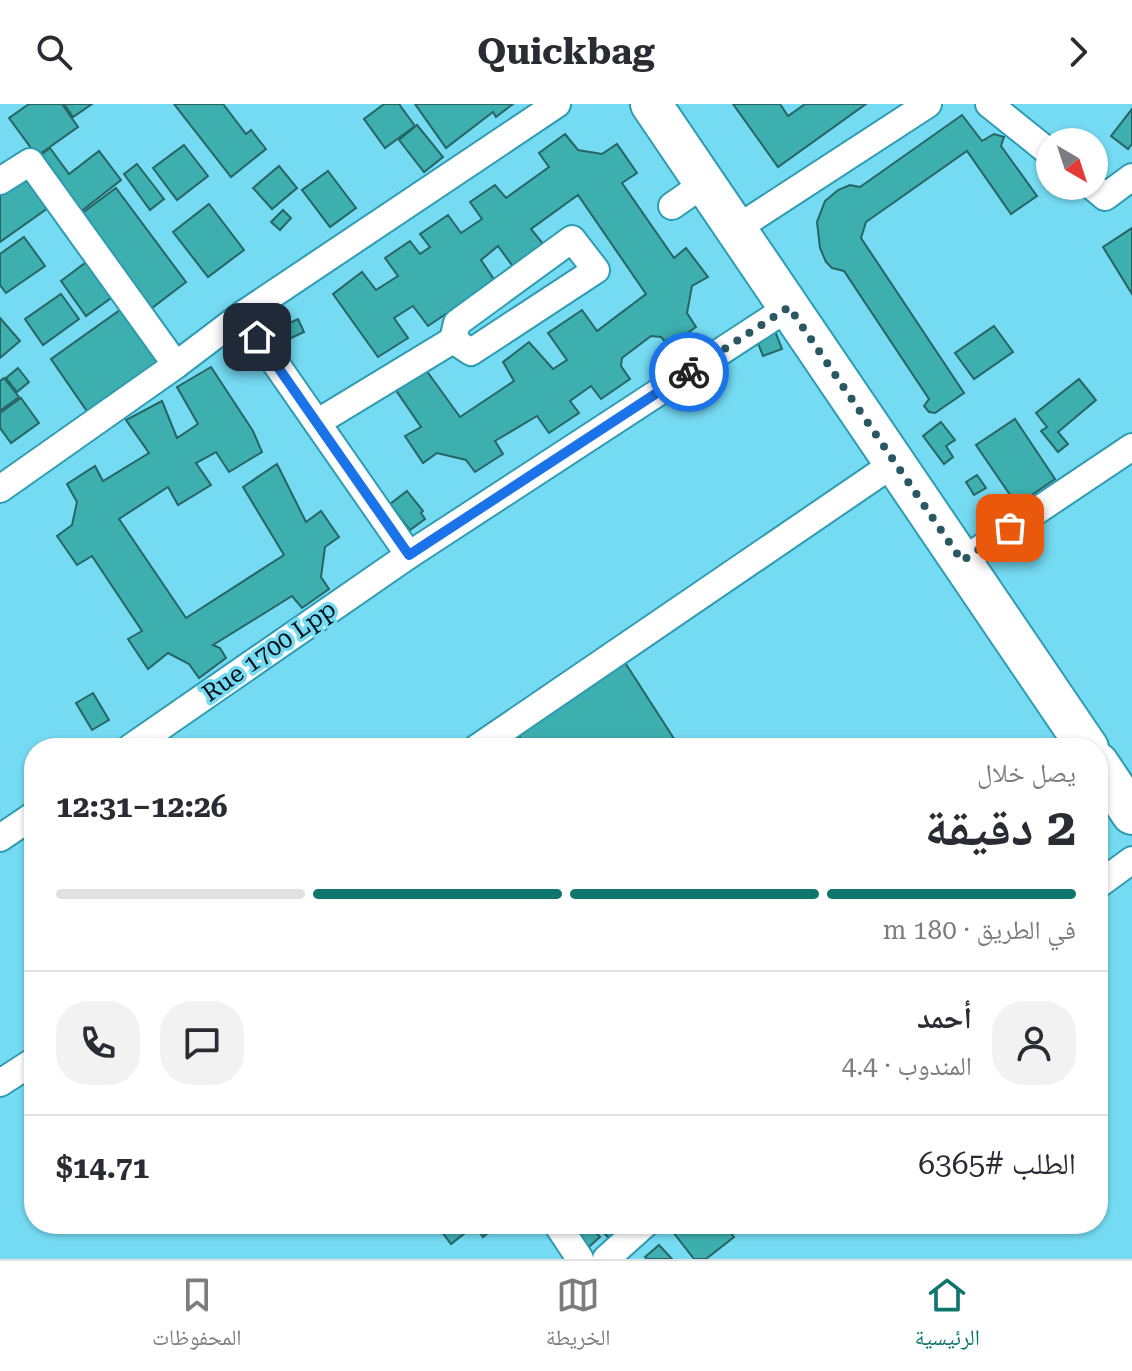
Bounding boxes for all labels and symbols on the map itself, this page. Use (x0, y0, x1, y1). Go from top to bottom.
north arrow (1036, 128, 1108, 200)
pin (223, 303, 291, 371)
courier (649, 332, 729, 412)
pin (976, 494, 1044, 562)
street label: Rue 1700 Lpp (197, 595, 341, 707)

